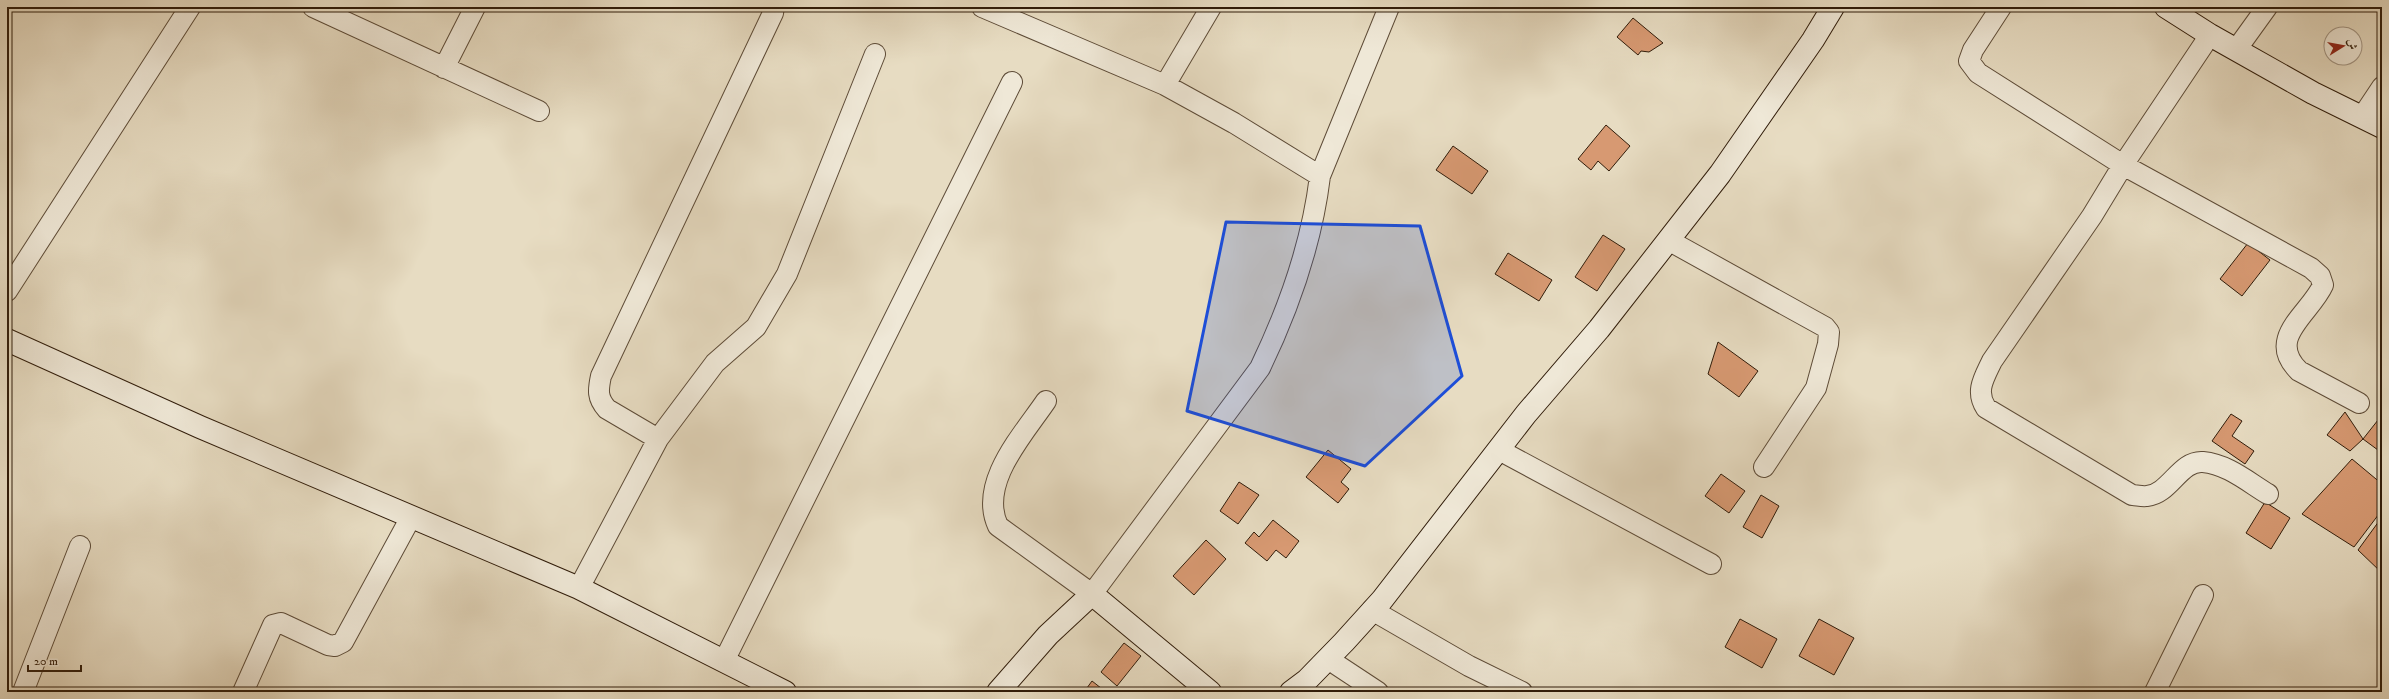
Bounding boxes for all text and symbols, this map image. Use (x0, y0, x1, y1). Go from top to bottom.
north arrow (2323, 26, 2363, 66)
text: ش (2344, 38, 2360, 51)
scale bar (28, 647, 81, 673)
text: 20 m (34, 654, 58, 669)

